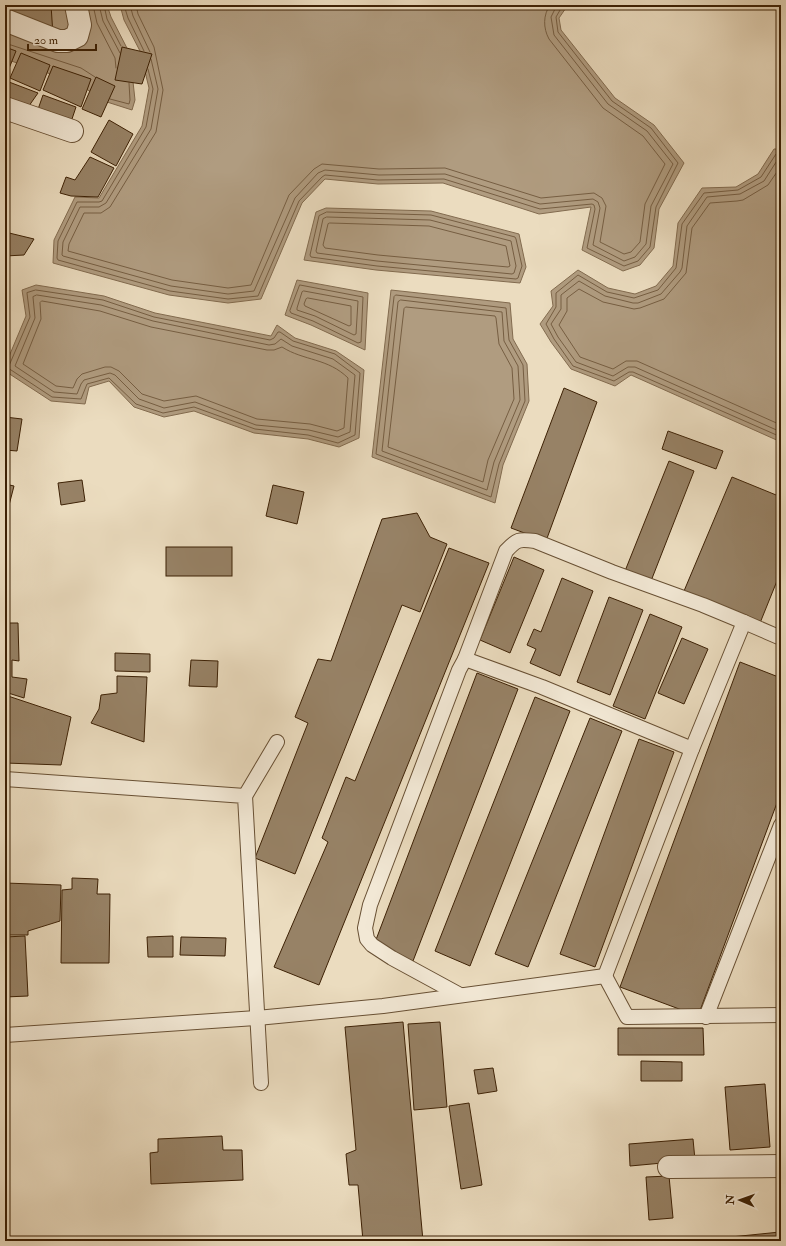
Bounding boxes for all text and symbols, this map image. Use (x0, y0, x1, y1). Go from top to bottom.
scale bar (28, 26, 96, 52)
text: 20 m (34, 33, 59, 48)
north arrow (720, 1180, 760, 1220)
text: N (724, 1193, 737, 1206)

